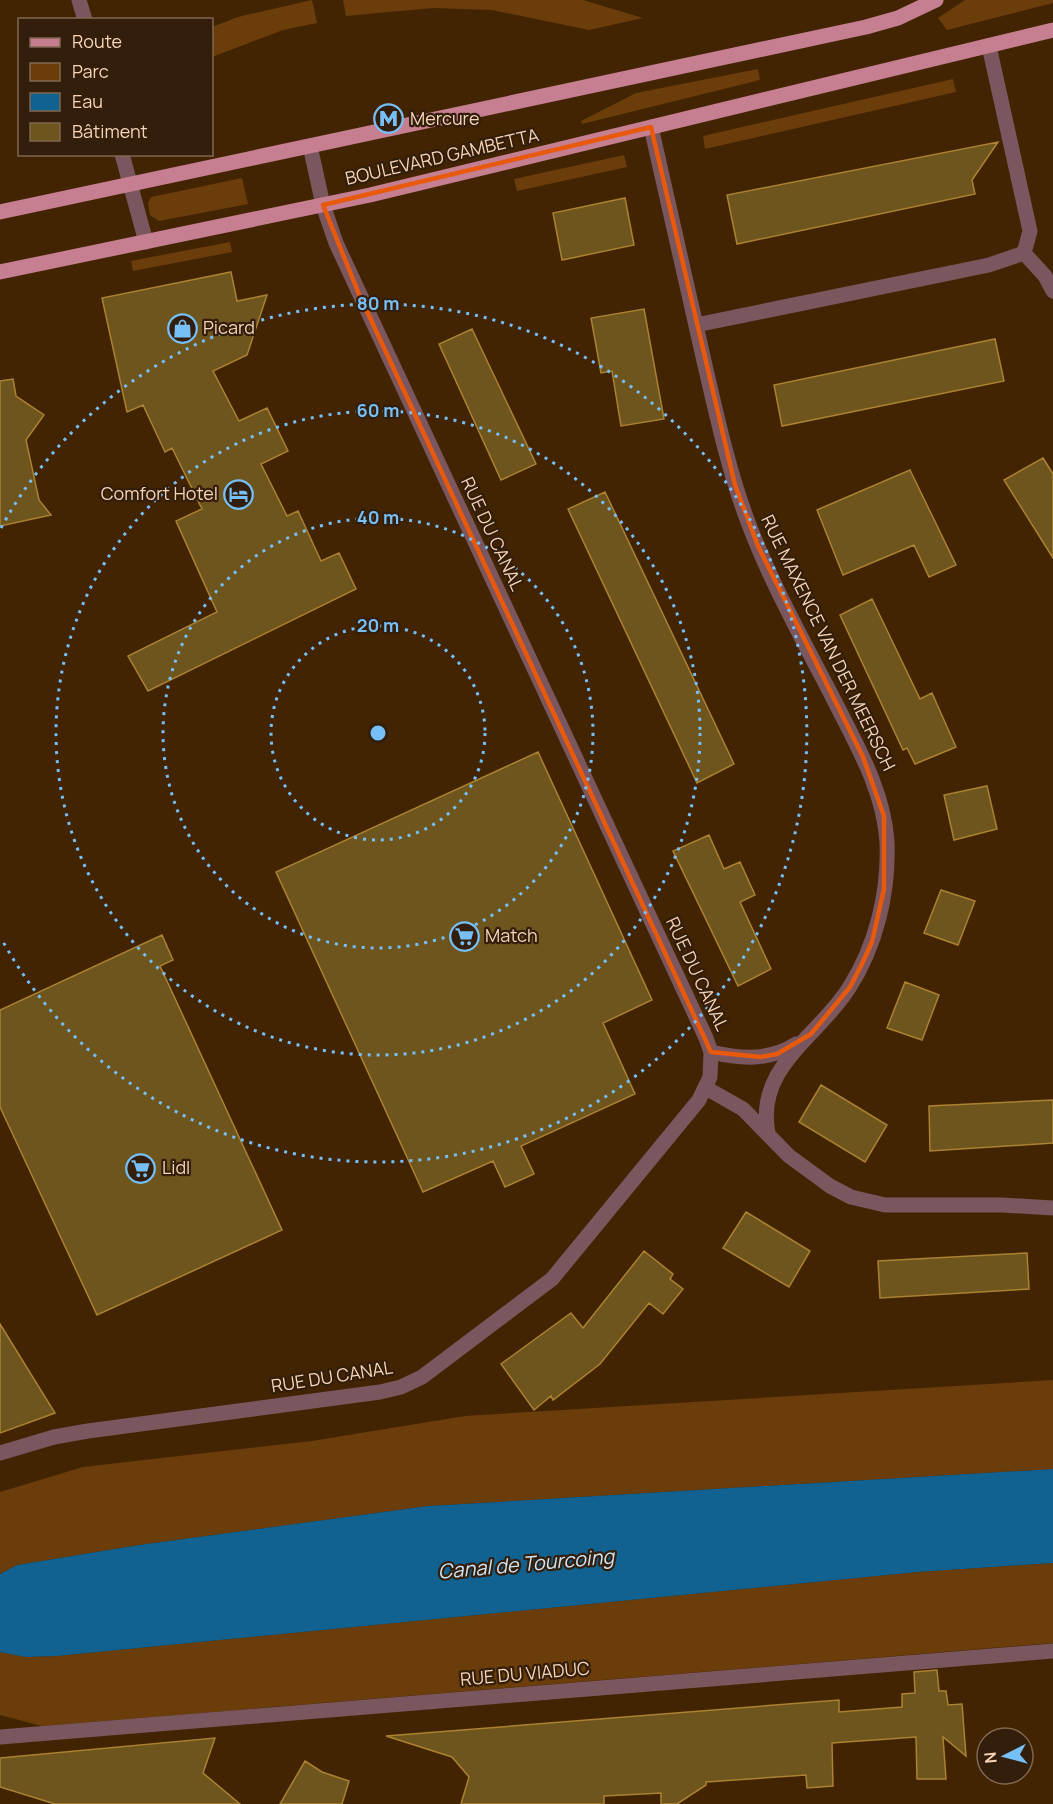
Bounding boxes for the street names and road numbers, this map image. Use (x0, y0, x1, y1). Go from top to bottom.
street label: BOULEVARD GAMBETTA (343, 122, 541, 190)
street label: RUE DU CANAL (456, 473, 530, 594)
street label: RUE MAXENCE VAN DER MEERSCH (756, 511, 902, 775)
street label: RUE DU CANAL (661, 913, 735, 1034)
street label: RUE DU CANAL (269, 1355, 394, 1397)
street label: RUE DU VIADUC (459, 1655, 591, 1691)

